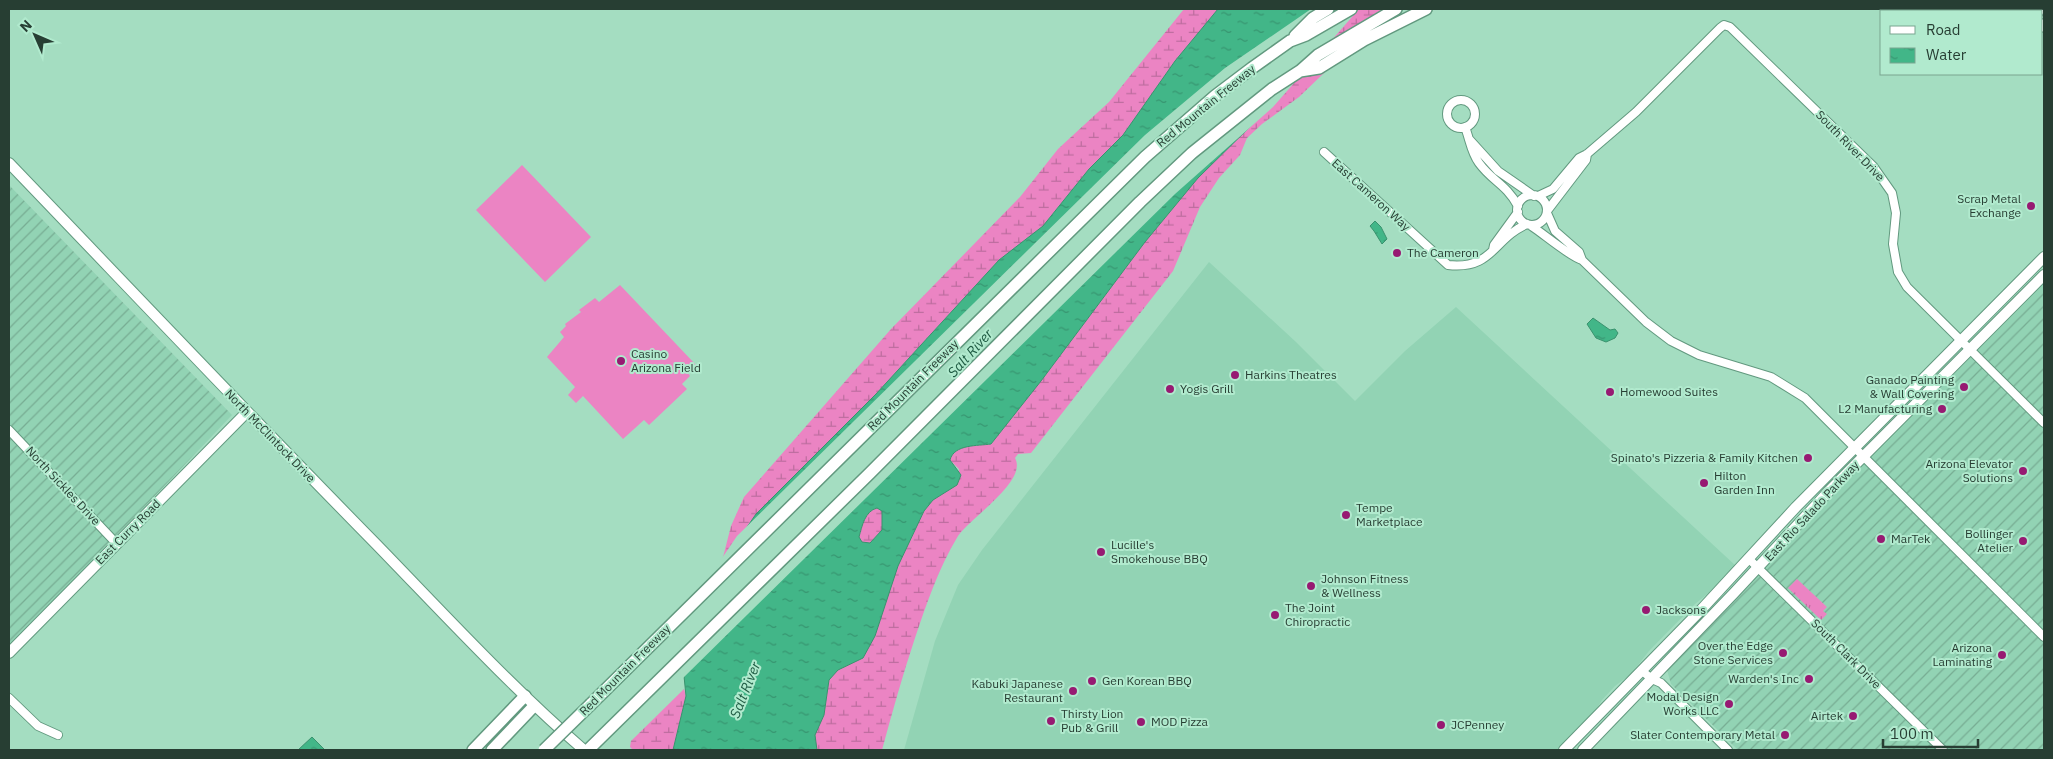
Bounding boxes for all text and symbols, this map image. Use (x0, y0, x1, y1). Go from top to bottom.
north arrow (10, 10, 60, 60)
legend (1880, 10, 2043, 75)
text: N (16, 16, 36, 36)
text: Road (1926, 20, 1961, 39)
text: Water (1926, 45, 1967, 64)
street label: Red Mountain Freeway (1153, 61, 1258, 150)
street label: South River Drive (1813, 107, 1888, 184)
street label: East Cameron Way (1329, 155, 1414, 234)
place label: Scrap Metal Exchange (1957, 191, 2021, 220)
marker: Scrap Metal Exchange (2025, 200, 2037, 212)
place label: The Cameron (1407, 245, 1479, 260)
marker: The Cameron (1391, 247, 1403, 259)
water label: Salt River (944, 324, 997, 381)
street label: Red Mountain Freeway (864, 336, 961, 433)
place label: Casino Arizona Field (631, 346, 701, 375)
marker: Casino Arizona Field (615, 355, 627, 367)
place label: Harkins Theatres (1245, 367, 1337, 382)
marker: Harkins Theatres (1229, 369, 1241, 381)
place label: Ganado Painting & Wall Covering (1866, 372, 1955, 401)
place label: Yogis Grill (1180, 381, 1233, 396)
marker: Ganado Painting & Wall Covering (1958, 381, 1970, 393)
marker: Yogis Grill (1164, 383, 1176, 395)
place label: Homewood Suites (1620, 384, 1718, 399)
street label: North McClintock Drive (222, 386, 319, 486)
marker: Homewood Suites (1604, 386, 1616, 398)
place label: L2 Manufacturing (1838, 401, 1933, 416)
marker: L2 Manufacturing (1936, 403, 1948, 415)
street label: North Sickles Drive (23, 443, 104, 528)
place label: Spinato's Pizzeria & Family Kitchen (1611, 450, 1798, 465)
marker: Spinato's Pizzeria & Family Kitchen (1802, 452, 1814, 464)
place label: Arizona Elevator Solutions (1925, 456, 2014, 485)
street label: East Rio Salado Parkway (1761, 457, 1862, 564)
marker: Arizona Elevator Solutions (2017, 465, 2029, 477)
place label: Hilton Garden Inn (1714, 468, 1775, 497)
marker: Hilton Garden Inn (1698, 477, 1710, 489)
street label: East Curry Road (92, 496, 163, 567)
place label: Tempe Marketplace (1356, 500, 1423, 529)
marker: Tempe Marketplace (1340, 509, 1352, 521)
place label: Bollinger Atelier (1965, 526, 2014, 555)
place label: MarTek (1891, 531, 1931, 546)
marker: MarTek (1875, 533, 1887, 545)
marker: Bollinger Atelier (2017, 535, 2029, 547)
place label: Lucille's Smokehouse BBQ (1111, 537, 1208, 566)
marker: Lucille's Smokehouse BBQ (1095, 546, 1107, 558)
place label: Johnson Fitness & Wellness (1321, 571, 1409, 600)
marker: Johnson Fitness & Wellness (1305, 580, 1317, 592)
place label: The Joint Chiropractic (1285, 600, 1350, 629)
place label: Jacksons (1656, 602, 1706, 617)
marker: Jacksons (1640, 604, 1652, 616)
marker: The Joint Chiropractic (1269, 609, 1281, 621)
street label: South Clark Drive (1808, 615, 1885, 692)
street label: Red Mountain Freeway (576, 621, 673, 718)
place label: Over the Edge Stone Services (1694, 638, 1773, 667)
place label: Arizona Laminating (1933, 640, 1993, 669)
marker: Over the Edge Stone Services (1777, 647, 1789, 659)
marker: Arizona Laminating (1996, 649, 2008, 661)
water label: Salt River (726, 658, 765, 721)
place label: Warden's Inc (1728, 671, 1799, 686)
place label: Gen Korean BBQ (1102, 673, 1192, 688)
marker: Warden's Inc (1803, 673, 1815, 685)
marker: Gen Korean BBQ (1086, 675, 1098, 687)
place label: Kabuki Japanese Restaurant (971, 676, 1063, 705)
marker: Kabuki Japanese Restaurant (1067, 685, 1079, 697)
place label: Modal Design Works LLC (1646, 689, 1720, 718)
marker: Modal Design Works LLC (1723, 698, 1735, 710)
place label: Thirsty Lion Pub & Grill (1061, 706, 1123, 735)
place label: Airtek (1811, 708, 1844, 723)
marker: Airtek (1847, 710, 1859, 722)
place label: MOD Pizza (1151, 714, 1209, 729)
marker: Thirsty Lion Pub & Grill (1045, 715, 1057, 727)
marker: MOD Pizza (1135, 716, 1147, 728)
scale bar (1883, 716, 1978, 748)
place label: JCPenney (1451, 717, 1504, 732)
marker: JCPenney (1435, 719, 1447, 731)
text: 100 m (1890, 724, 1934, 743)
place label: Slater Contemporary Metal (1630, 727, 1775, 742)
marker: Slater Contemporary Metal (1779, 729, 1791, 741)

